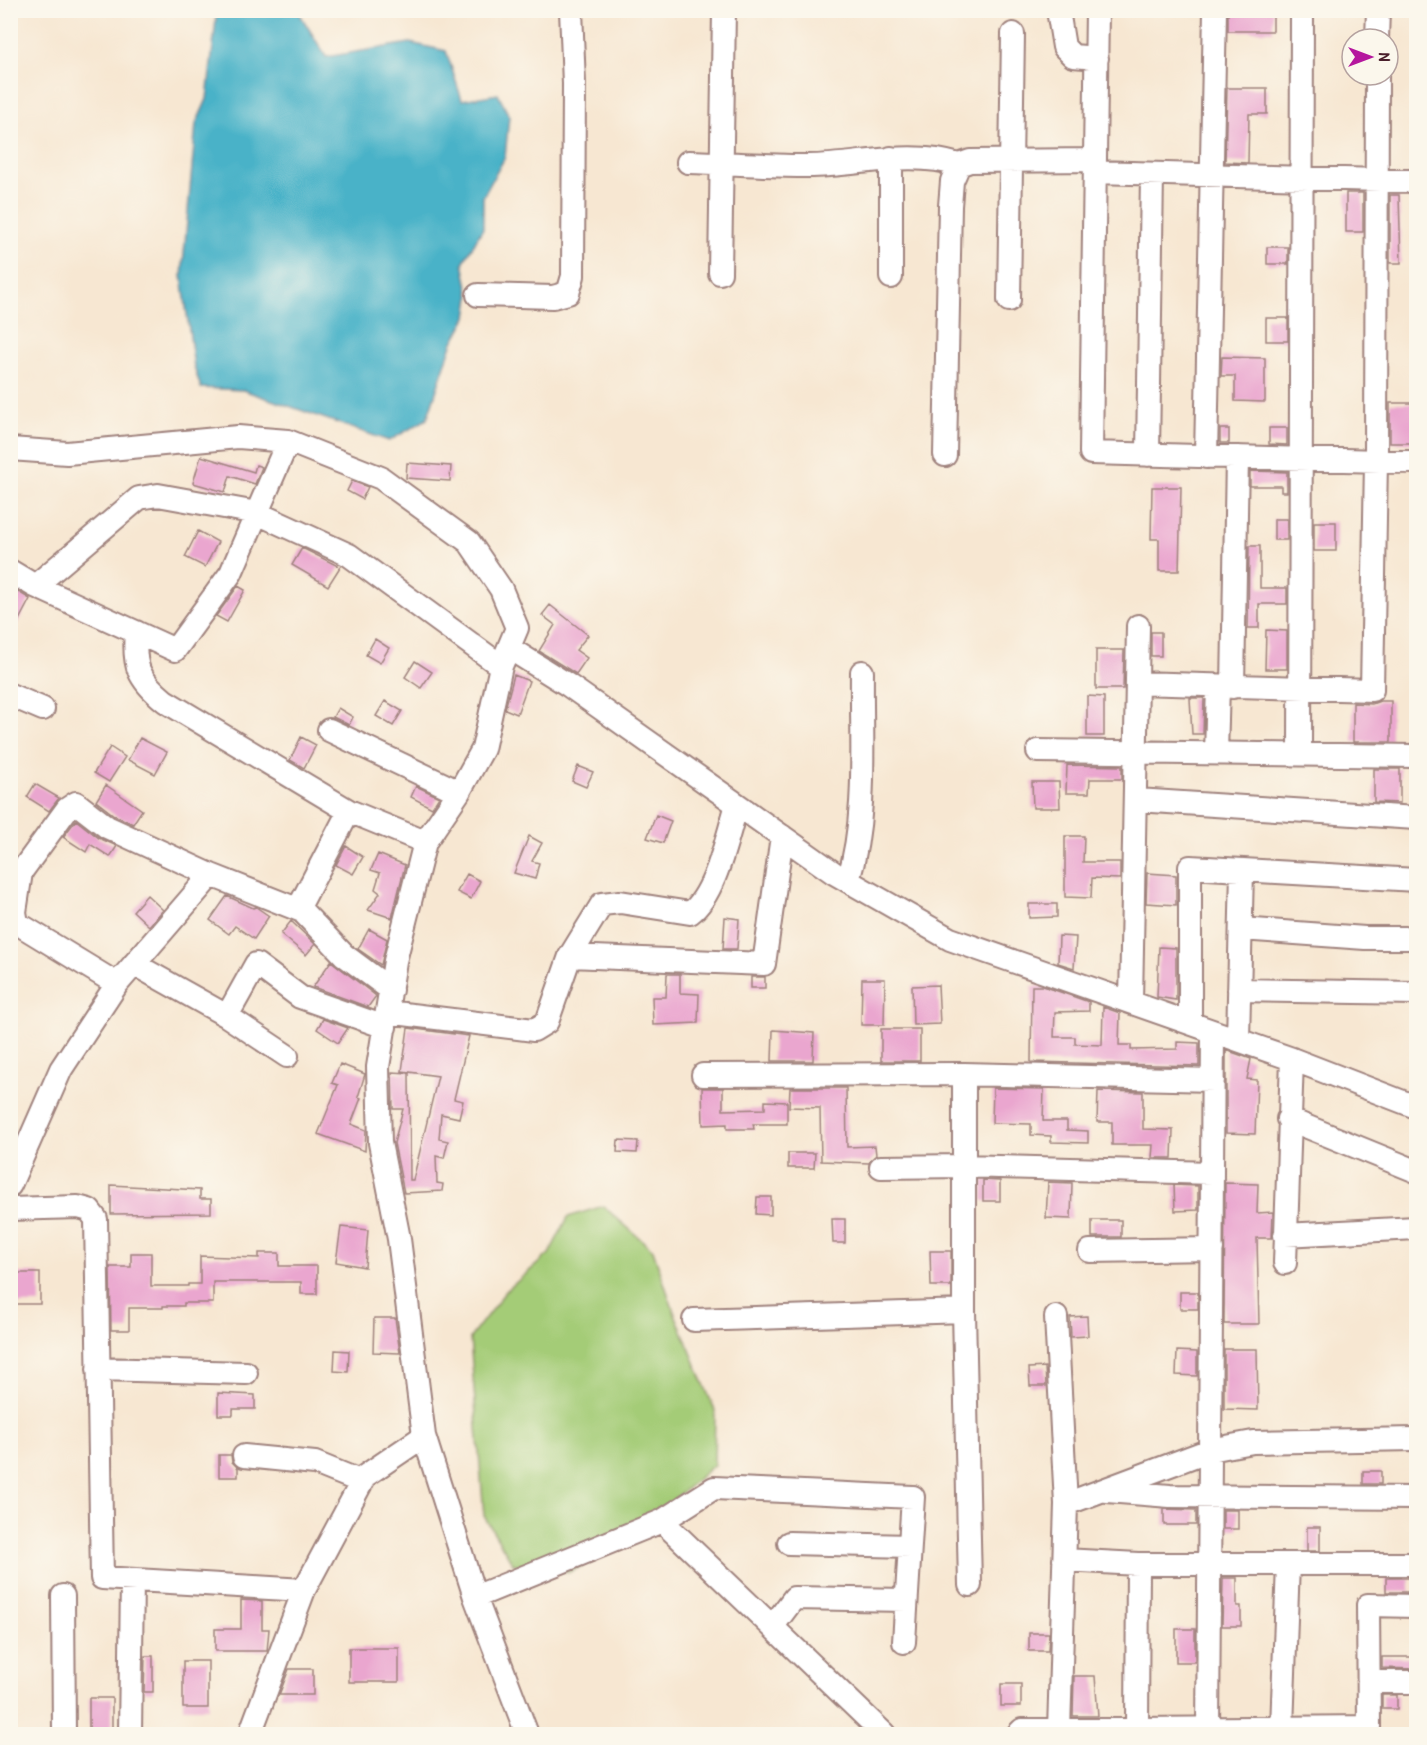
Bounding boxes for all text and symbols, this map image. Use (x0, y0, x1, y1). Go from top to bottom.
north arrow (1340, 27, 1400, 87)
text: N (1374, 53, 1396, 62)

